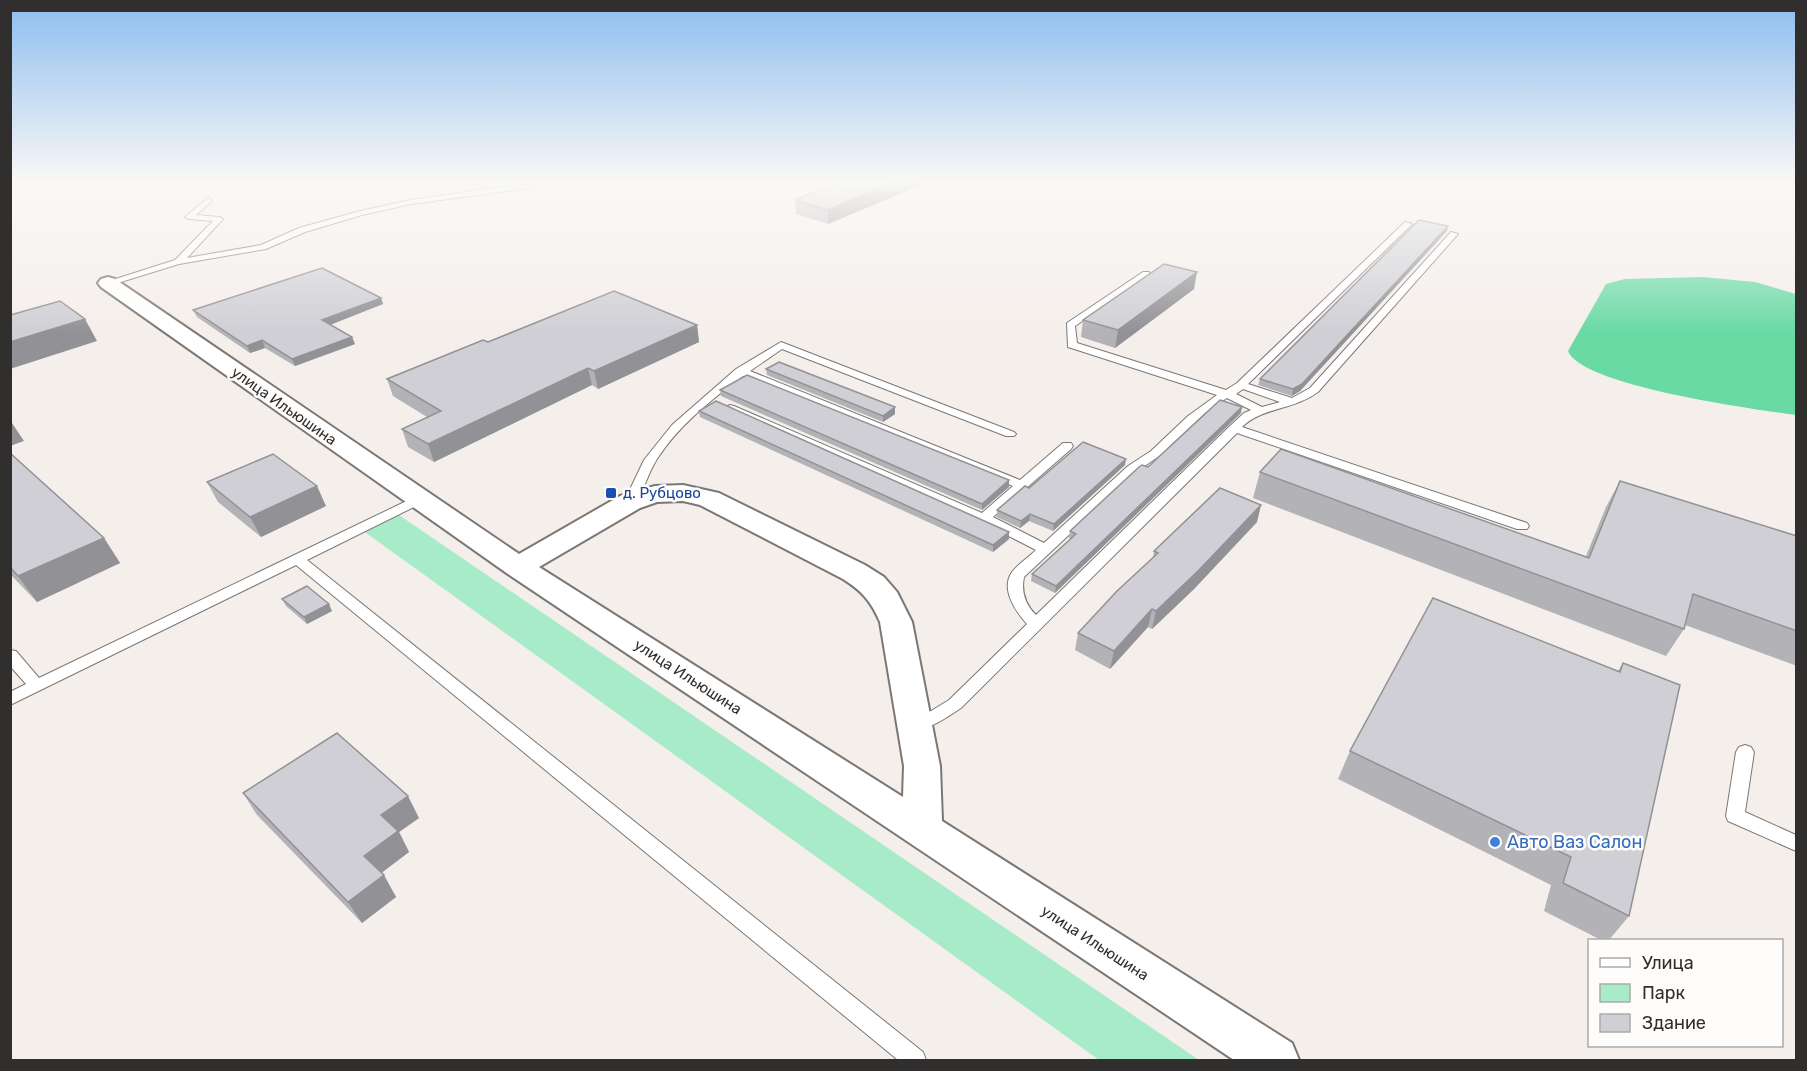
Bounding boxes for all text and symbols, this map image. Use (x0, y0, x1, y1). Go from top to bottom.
street label: улица Ильюшина (228, 363, 340, 449)
place label: д. Рубцово (623, 484, 701, 502)
marker: д. Рубцово (604, 486, 618, 500)
street label: улица Ильюшина (631, 636, 745, 718)
place label: Авто Ваз Салон (1507, 831, 1642, 853)
marker: Авто Ваз Салон (1488, 835, 1502, 849)
street label: улица Ильюшина (1038, 902, 1152, 984)
legend (1588, 939, 1783, 1047)
text: Улица (1642, 952, 1694, 974)
text: Парк (1642, 982, 1686, 1004)
text: Здание (1642, 1012, 1706, 1034)

